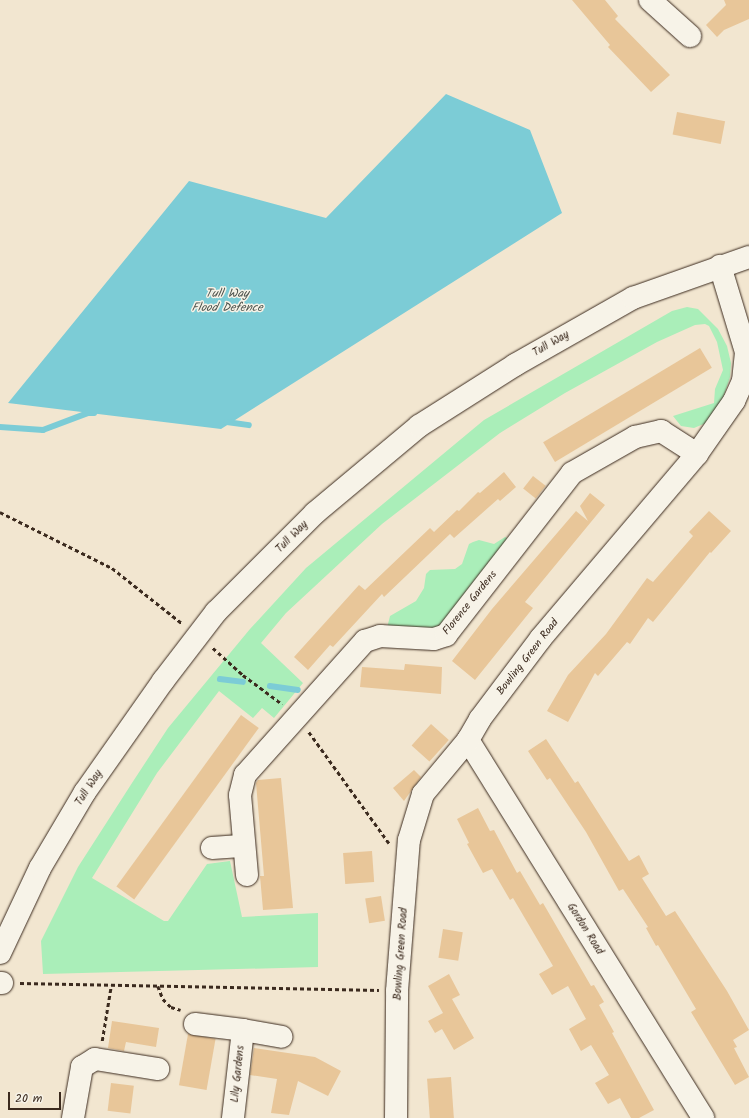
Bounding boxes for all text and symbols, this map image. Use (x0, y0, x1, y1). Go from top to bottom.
water label: Tull Way Flood Defence (191, 287, 263, 315)
street label: Tull Way (530, 328, 572, 360)
street label: Tull Way (273, 518, 311, 556)
street label: Florence Gardens (440, 568, 500, 638)
street label: Bowling Green Road (494, 616, 562, 698)
street label: Tull Way (73, 768, 105, 808)
street label: Gordon Road (564, 901, 606, 957)
street label: Bowling Green Road (391, 907, 411, 1001)
street label: Lily Gardens (228, 1045, 248, 1103)
scale bar (10, 1084, 63, 1110)
text: 20 m (15, 1089, 42, 1108)

